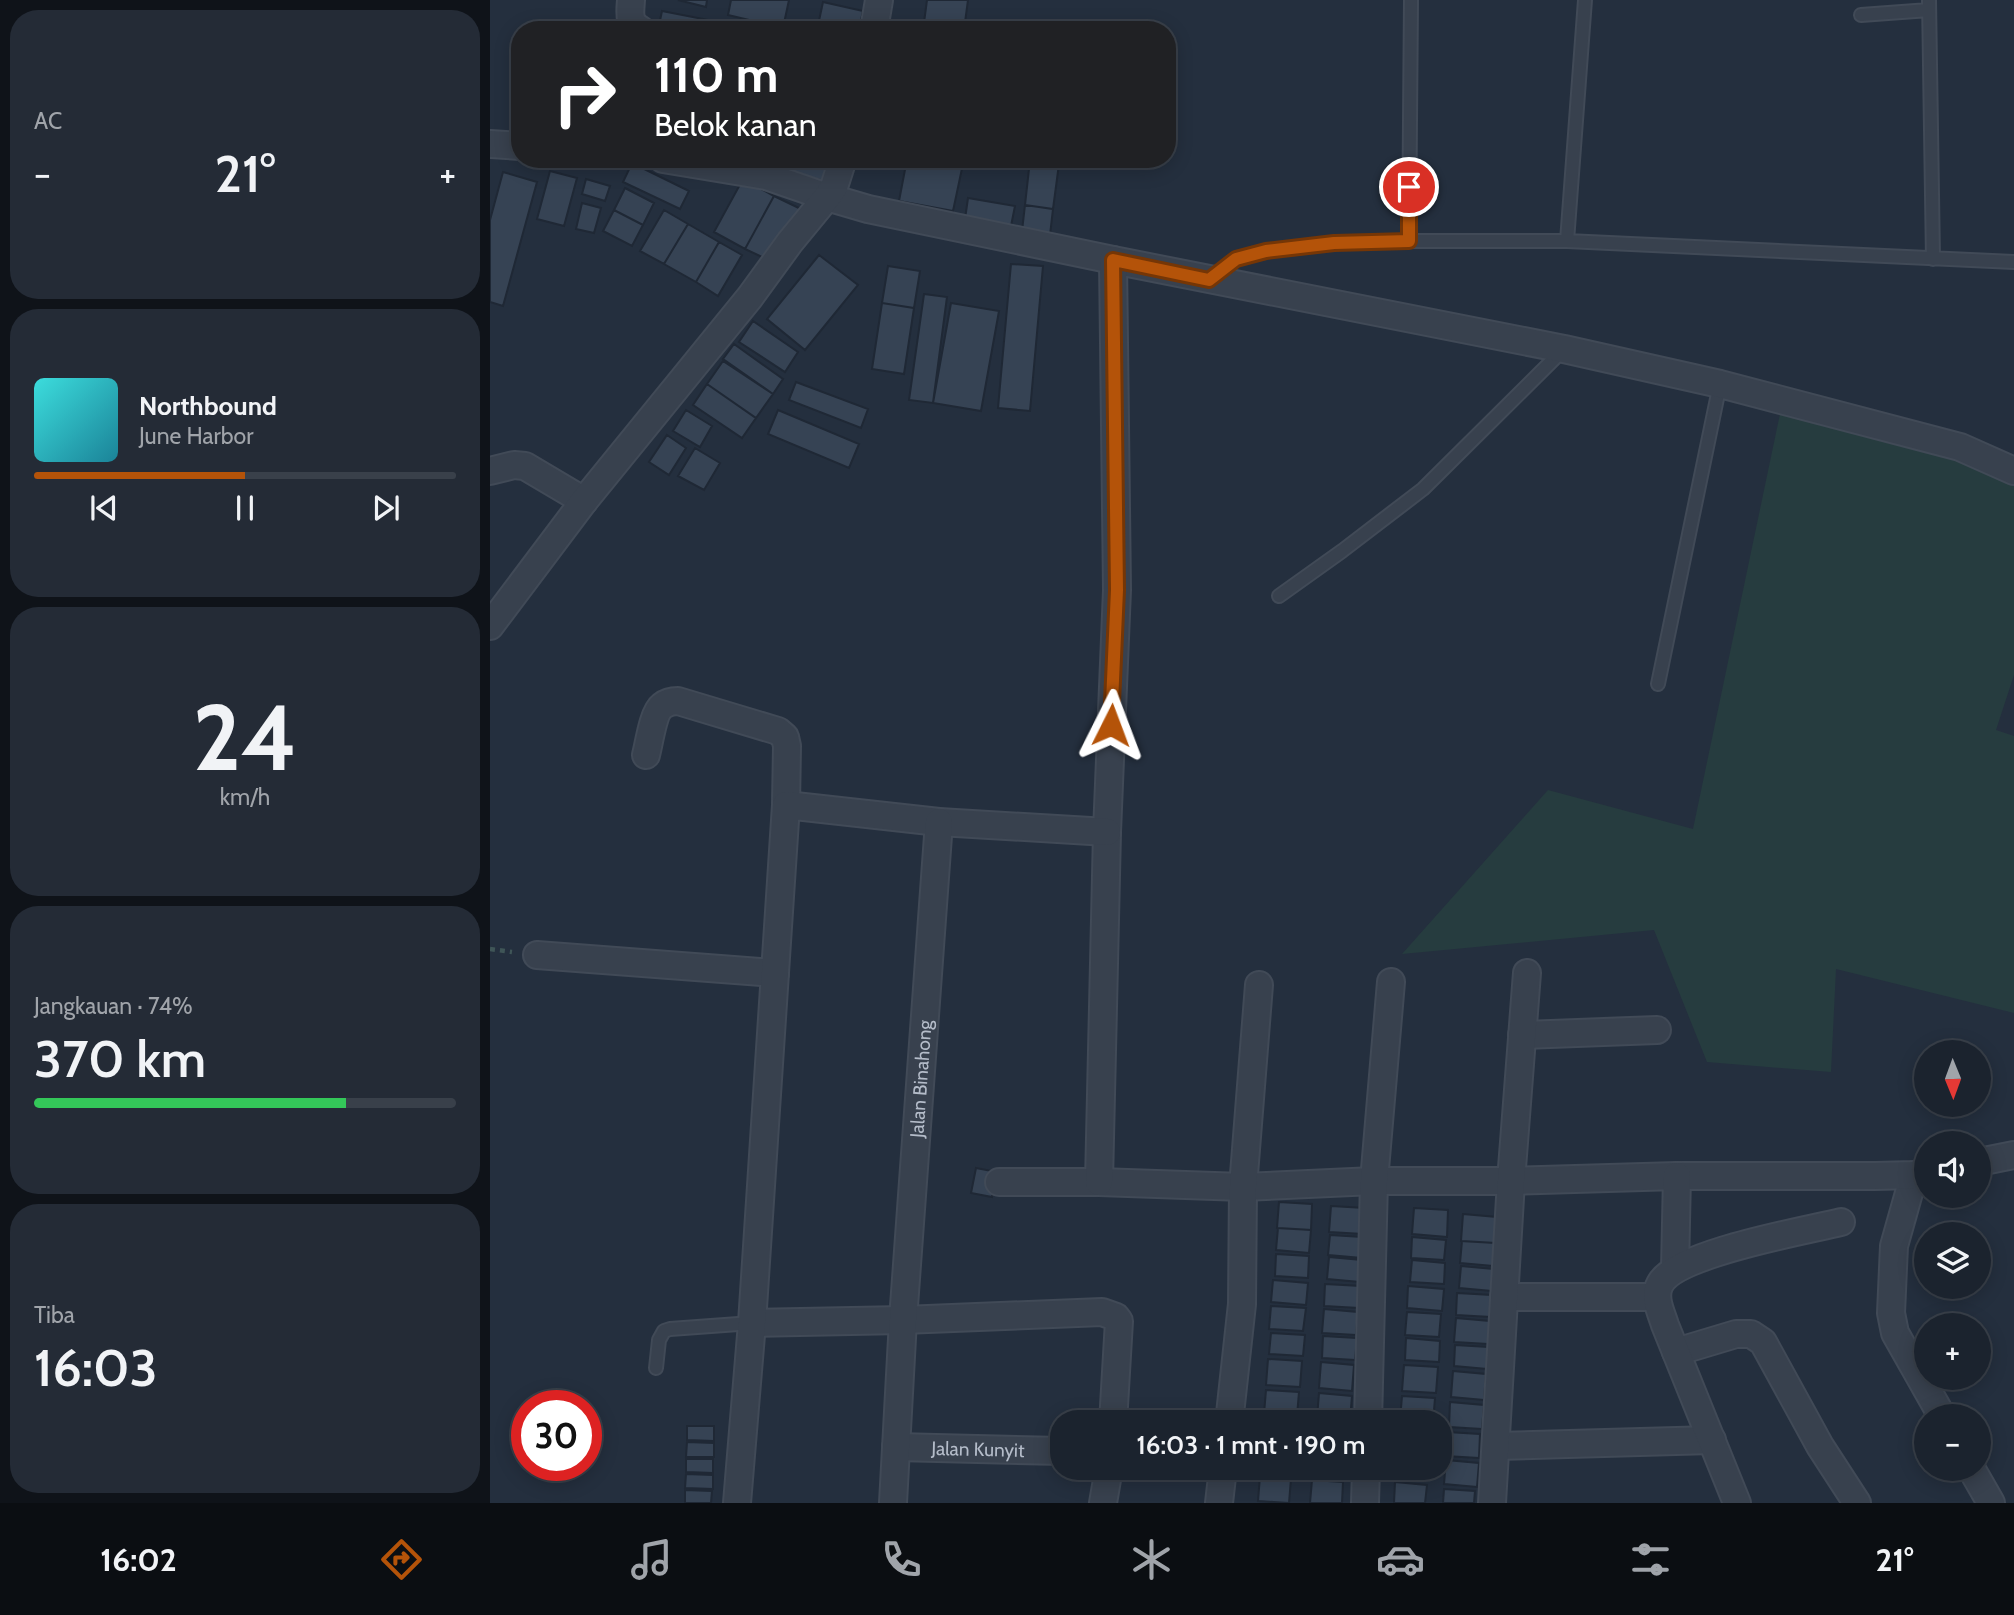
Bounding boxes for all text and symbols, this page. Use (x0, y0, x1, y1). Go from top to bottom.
text: 110 m (654, 45, 778, 104)
icon: right (539, 49, 630, 140)
text: Belok kanan (654, 105, 817, 144)
text: AC (34, 107, 62, 135)
text: 21° (215, 142, 275, 205)
text: − (34, 150, 51, 197)
text: + (439, 150, 456, 197)
pin (1379, 157, 1439, 217)
icon: arrive (1390, 168, 1428, 206)
text: Northbound (139, 390, 277, 422)
text: June Harbor (139, 422, 253, 450)
icon: previous (85, 489, 123, 527)
icon: pause (226, 489, 264, 527)
icon: next (367, 489, 405, 527)
text: 24 (193, 682, 297, 793)
position arrow (1074, 688, 1148, 762)
text: km/h (220, 783, 270, 811)
text: Jangkauan · 74% (34, 992, 193, 1020)
street label: Jalan Binahong (905, 1019, 937, 1140)
text: 370 km (34, 1027, 206, 1090)
north arrow (1914, 1040, 1992, 1116)
map controls (1914, 1040, 1991, 1481)
button: sound (1914, 1131, 1991, 1208)
button: layers (1914, 1222, 1991, 1299)
text: Tiba (34, 1301, 75, 1329)
button: + (1914, 1313, 1991, 1390)
text: 16:03 (34, 1336, 158, 1399)
speed limit sign: 30 (511, 1390, 602, 1481)
button: − (1914, 1404, 1991, 1481)
text: 16:03 · 1 mnt · 190 m (1137, 1429, 1365, 1461)
street label: Jalan Kunyit (930, 1437, 1025, 1462)
icon: directions (377, 1535, 426, 1584)
icon: music (627, 1535, 676, 1584)
icon: phone (877, 1535, 926, 1584)
icon: climate (1127, 1535, 1176, 1584)
icon: car (1376, 1535, 1425, 1584)
icon: filters (1626, 1535, 1675, 1584)
text: 16:02 (100, 1540, 177, 1579)
text: 21° (1876, 1540, 1914, 1579)

